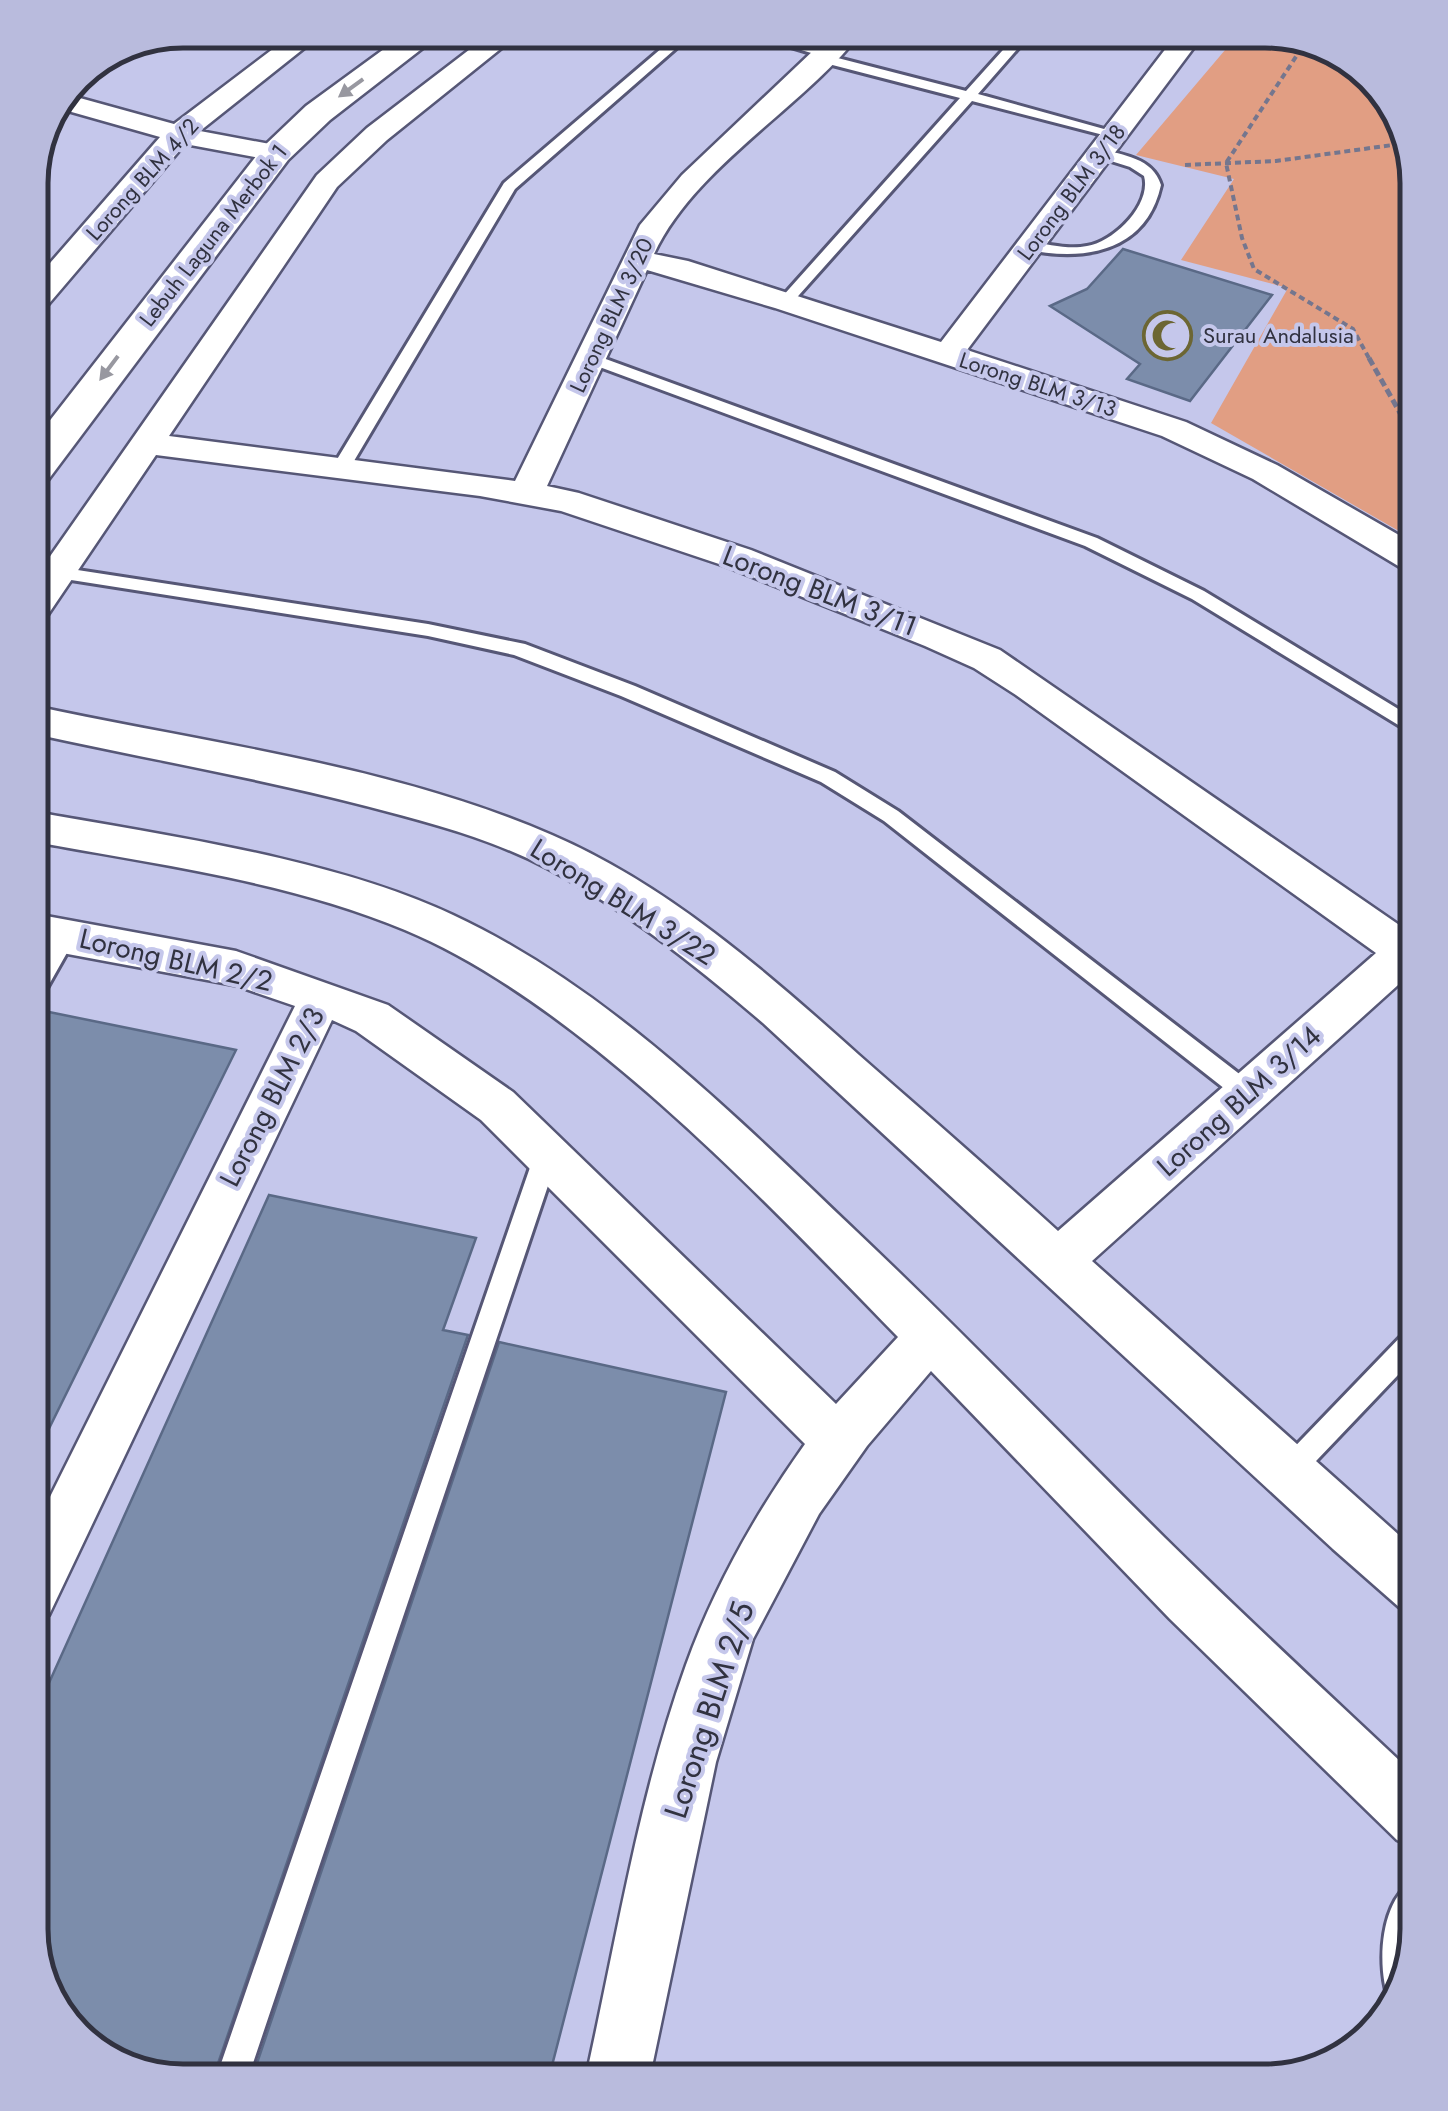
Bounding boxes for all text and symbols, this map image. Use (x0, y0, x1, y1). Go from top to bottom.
one-way arrow (338, 78, 364, 97)
street label: Lorong BLM 4/2 (78, 111, 206, 247)
street label: Lorong BLM 3/18 (1009, 117, 1133, 267)
street label: Lebuh Laguna Merbok 1 (131, 137, 295, 333)
street label: Lorong BLM 3/20 (561, 232, 661, 398)
mosque icon: Surau Andalusia (1142, 309, 1194, 361)
place label: Surau Andalusia (1203, 319, 1354, 351)
street label: Lorong BLM 3/13 (955, 344, 1121, 424)
one-way arrow (100, 355, 120, 381)
street label: Lorong BLM 3/11 (717, 535, 923, 647)
street label: Lorong BLM 3/22 (522, 828, 724, 976)
street label: Lorong BLM 2/2 (75, 918, 277, 1002)
street label: Lorong BLM 2/3 (209, 1000, 335, 1194)
street label: Lorong BLM 3/14 (1148, 1016, 1330, 1186)
street label: Lorong BLM 2/5 (652, 1596, 766, 1824)

